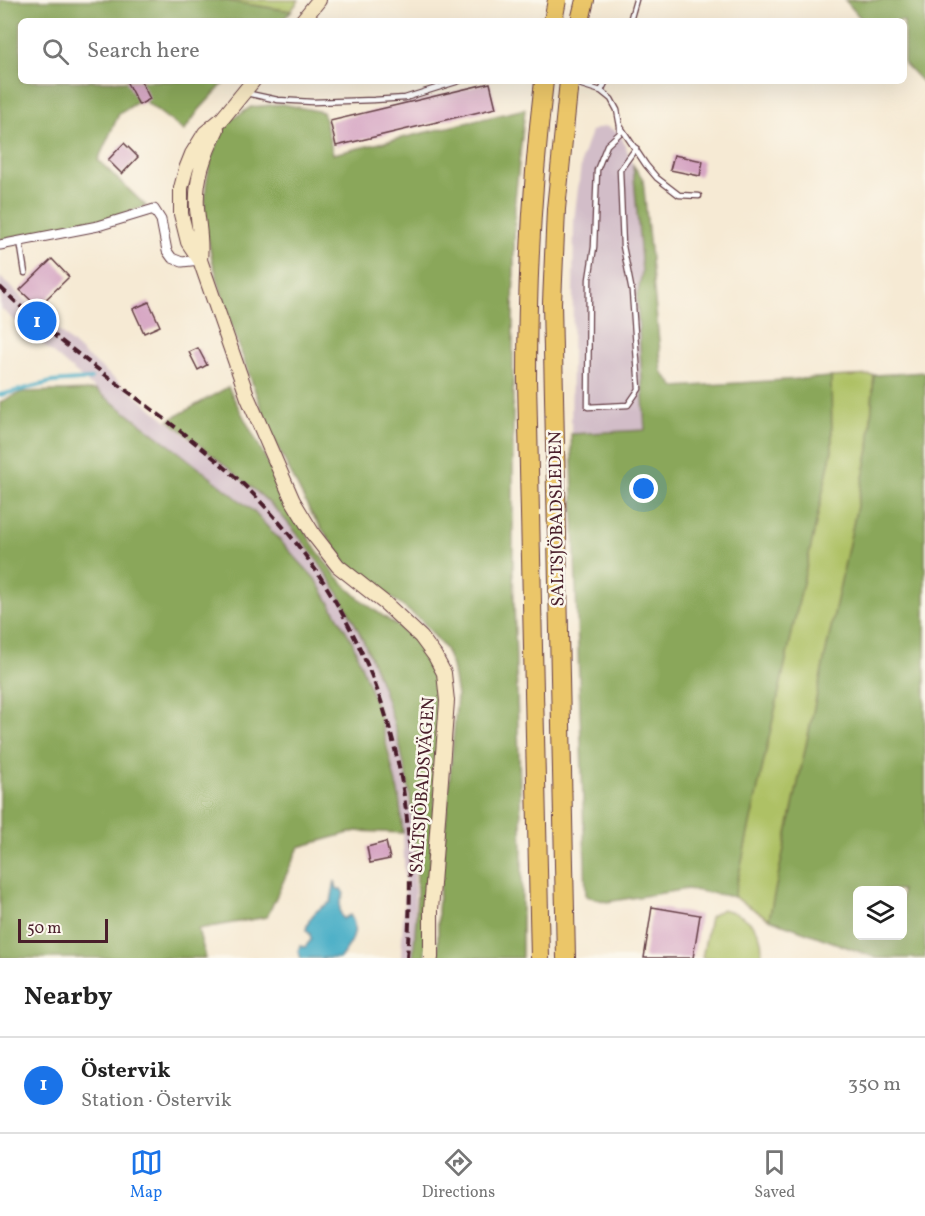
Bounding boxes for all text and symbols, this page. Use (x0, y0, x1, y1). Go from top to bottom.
search box (18, 18, 907, 84)
icon: search (39, 35, 72, 68)
text: Search here (87, 36, 200, 67)
pin: 1 (18, 298, 57, 344)
street label: SALTSJÖBADSLEDEN (543, 431, 572, 607)
your location (629, 474, 658, 503)
street label: SALTSJÖBADSVÄGEN (405, 696, 442, 874)
map controls (853, 886, 907, 940)
button: layers (853, 886, 907, 940)
scale bar (18, 916, 108, 944)
text: 50 m (27, 918, 61, 940)
text: Nearby (24, 979, 113, 1015)
text: Östervik (81, 1056, 171, 1087)
text: 1 (39, 1071, 48, 1099)
text: 350 m (848, 1071, 901, 1099)
text: Station · Östervik (81, 1087, 232, 1115)
tab: Map (130, 1146, 163, 1204)
tab: Directions (422, 1146, 495, 1204)
tab: Saved (754, 1146, 795, 1204)

